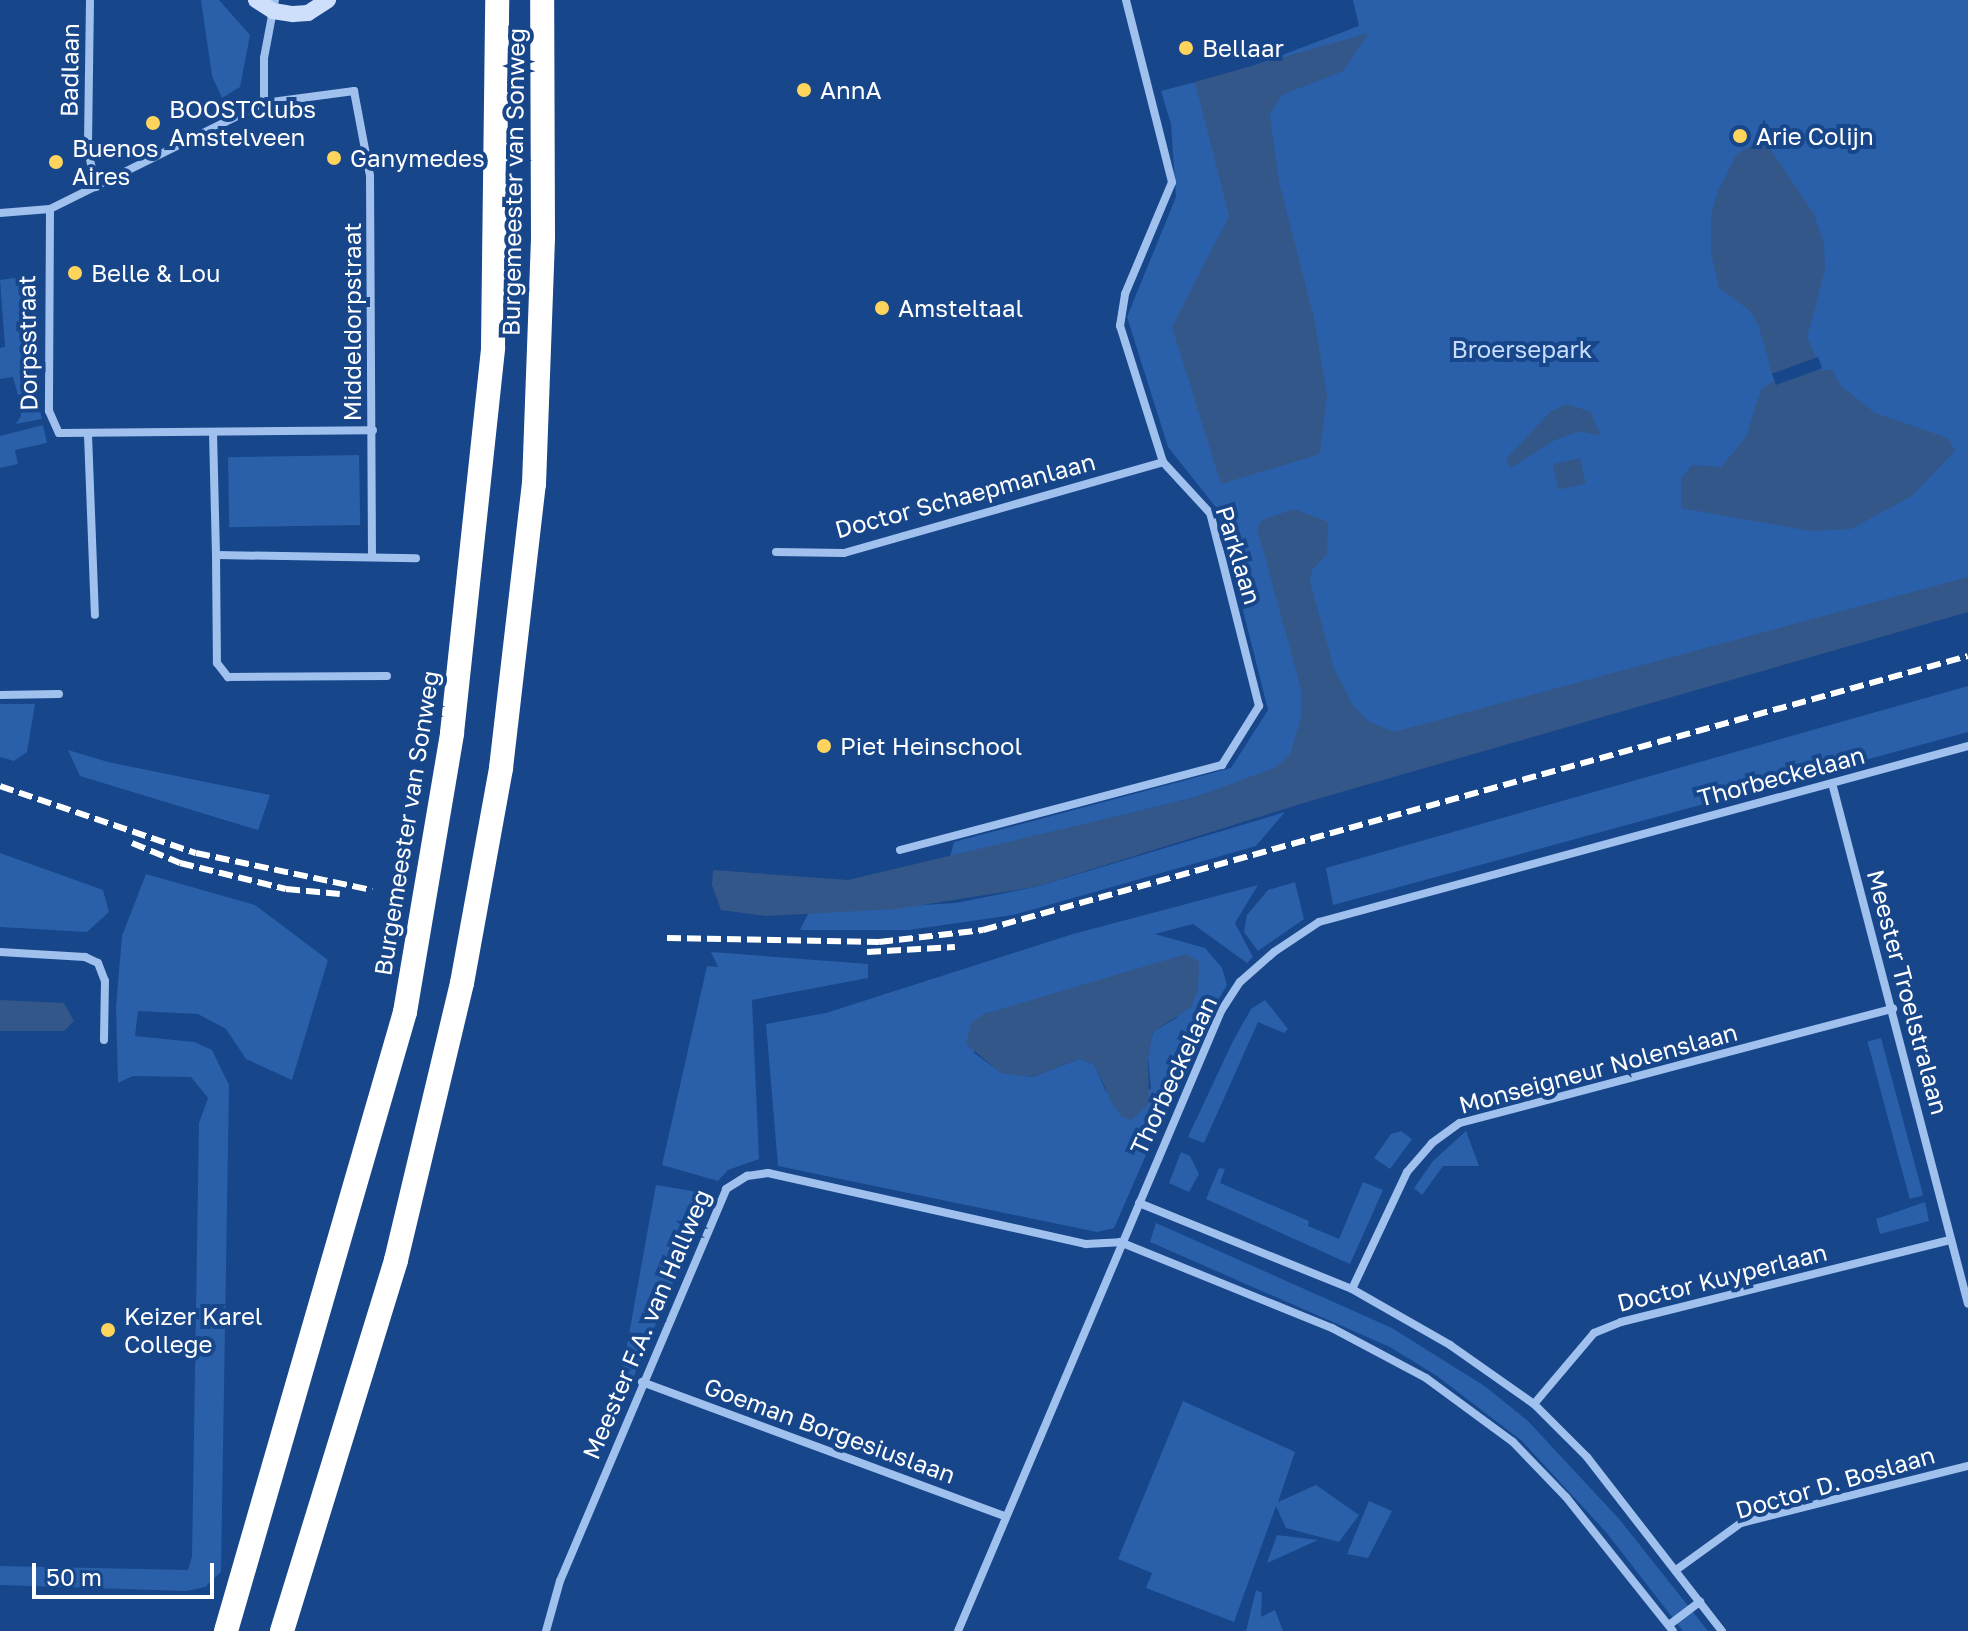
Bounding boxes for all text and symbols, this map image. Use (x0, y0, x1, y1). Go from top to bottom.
street label: Badlaan (54, 23, 84, 117)
street label: Burgemeester van Sonweg (496, 28, 530, 336)
place label: Bellaar (1202, 34, 1284, 62)
marker: Bellaar (1177, 39, 1195, 57)
place label: AnnA (820, 76, 882, 104)
marker: AnnA (795, 81, 813, 99)
place label: BOOSTClubs Amstelveen (169, 95, 316, 151)
marker: BOOSTClubs Amstelveen (144, 114, 162, 132)
place label: Arie Colijn (1756, 122, 1874, 150)
marker: Arie Colijn (1731, 127, 1749, 145)
place label: Buenos Aires (72, 134, 158, 190)
place label: Ganymedes (350, 144, 485, 172)
marker: Ganymedes (325, 149, 343, 167)
marker: Buenos Aires (47, 153, 65, 171)
street label: Middeldorpstraat (338, 222, 366, 422)
place label: Belle & Lou (91, 259, 220, 287)
marker: Belle & Lou (66, 264, 84, 282)
street label: Dorpsstraat (11, 275, 43, 411)
place label: Amsteltaal (898, 294, 1023, 322)
marker: Amsteltaal (873, 299, 891, 317)
park label: Broersepark (1452, 335, 1592, 363)
street label: Doctor Schaepmanlaan (832, 446, 1098, 544)
street label: Parklaan (1210, 502, 1268, 608)
street label: Burgemeester van Sonweg (368, 669, 444, 977)
place label: Piet Heinschool (840, 732, 1022, 760)
marker: Piet Heinschool (815, 737, 833, 755)
street label: Thorbeckelaan (1694, 740, 1868, 812)
street label: Meester Troelstralaan (1861, 866, 1955, 1118)
street label: Thorbeckelaan (1124, 991, 1222, 1159)
street label: Monseigneur Nolenslaan (1456, 1017, 1740, 1119)
street label: Meester F.A. van Hallweg (576, 1185, 716, 1463)
street label: Doctor Kuyperlaan (1614, 1237, 1830, 1317)
place label: Keizer Karel College (124, 1302, 263, 1358)
marker: Keizer Karel College (99, 1321, 117, 1339)
street label: Goeman Borgesiuslaan (701, 1371, 959, 1489)
street label: Doctor D. Boslaan (1732, 1440, 1938, 1524)
scale bar (36, 1547, 218, 1597)
text: 50 m (46, 1562, 102, 1591)

